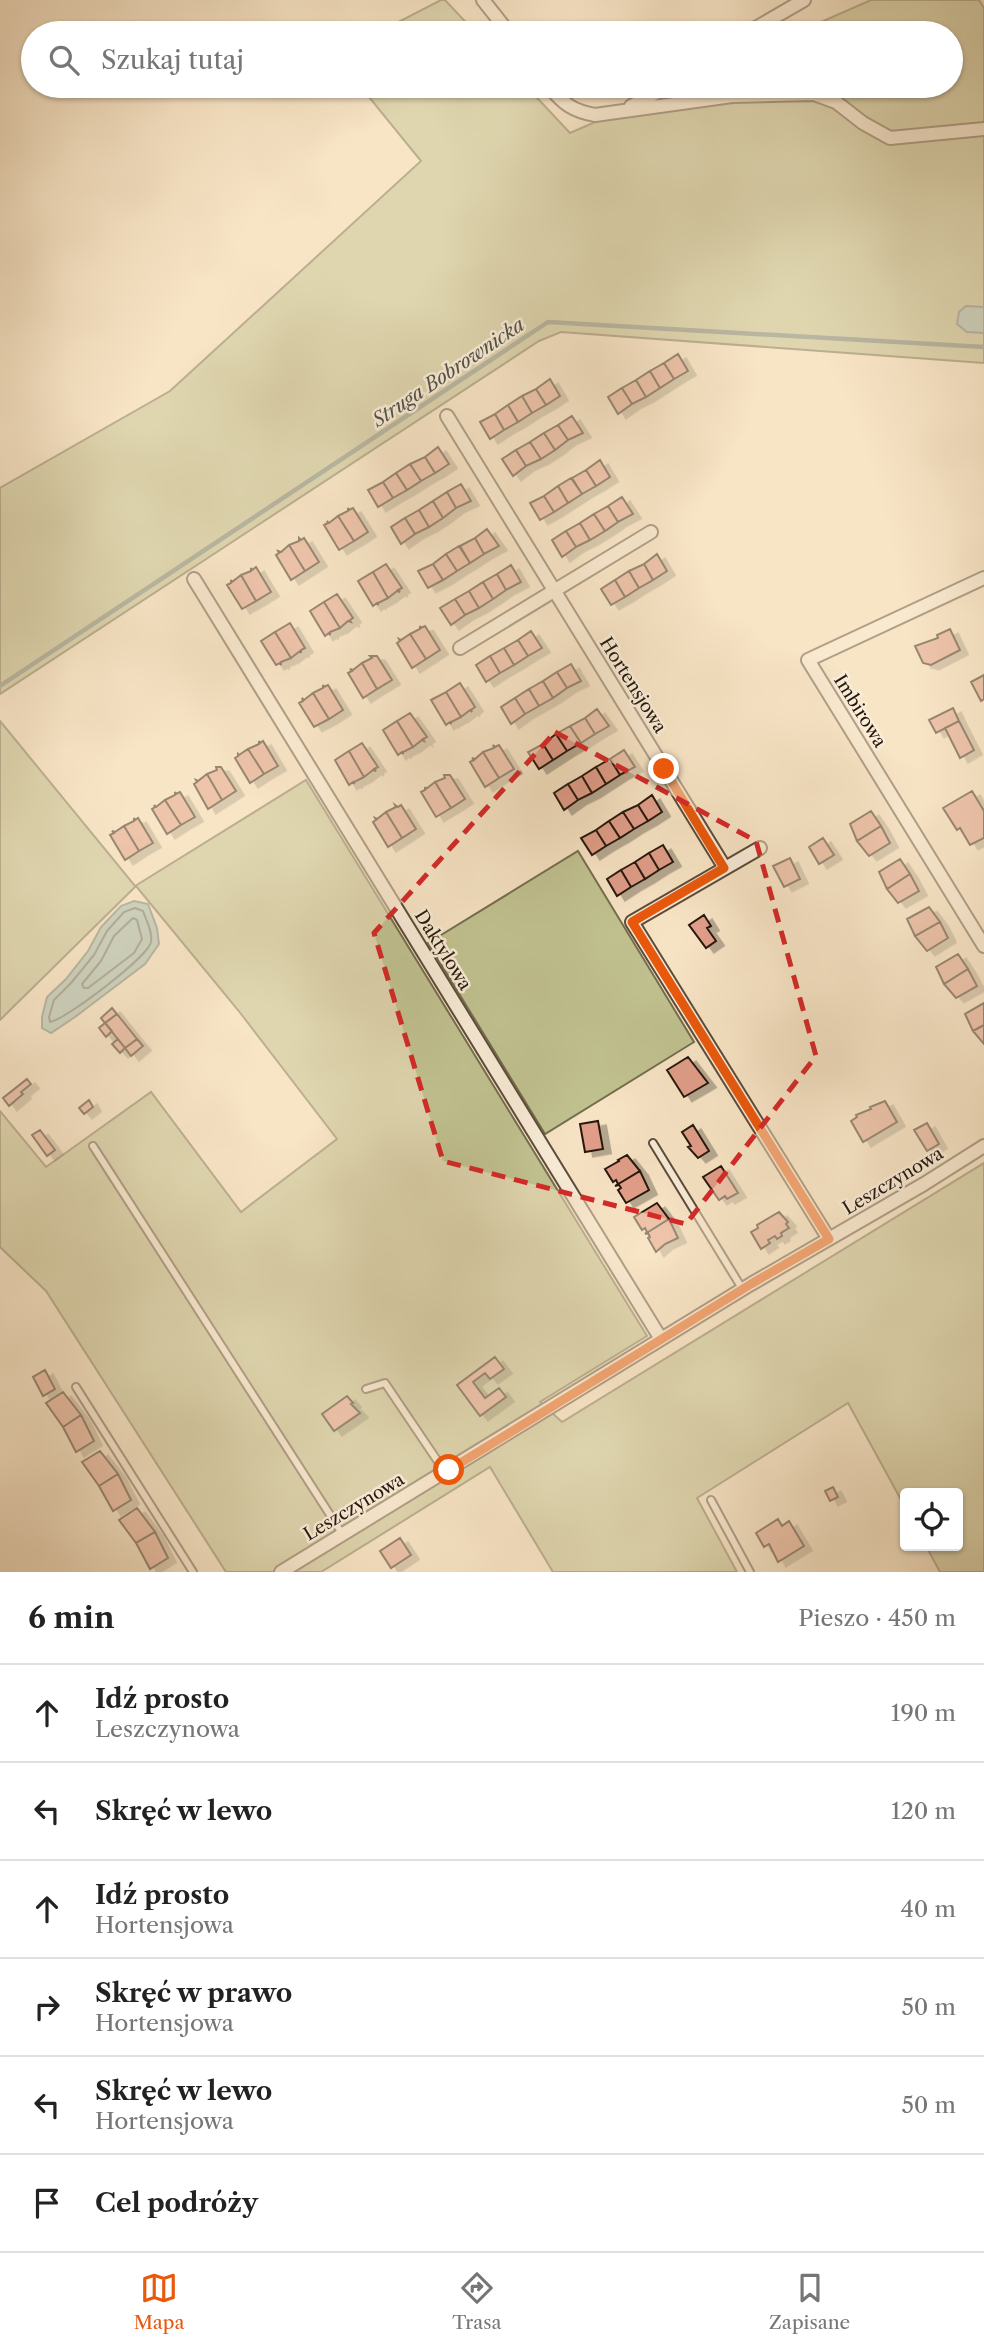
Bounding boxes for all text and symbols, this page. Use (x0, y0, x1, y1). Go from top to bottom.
search box (21, 21, 963, 98)
icon: search (45, 41, 83, 79)
text: Szukaj tutaj (101, 44, 244, 76)
water label: Struga Bobrownicka (367, 313, 529, 432)
street label: Hortensjowa (595, 633, 671, 737)
street label: Imbirowa (829, 671, 891, 752)
route end (648, 753, 679, 784)
street label: Daktylowa (410, 906, 477, 995)
street label: Leszczynowa (839, 1142, 948, 1220)
route start (433, 1454, 464, 1485)
street label: Leszczynowa (300, 1468, 409, 1546)
map controls (900, 1488, 963, 1551)
button: locate (900, 1488, 963, 1551)
text: 6 min (28, 1599, 115, 1636)
text: Pieszo · 450 m (798, 1604, 956, 1632)
text: Idź prosto (95, 1683, 229, 1715)
icon: ahead (28, 1694, 66, 1732)
text: 190 m (891, 1699, 956, 1727)
text: Leszczynowa (95, 1715, 240, 1743)
icon: left (28, 1792, 66, 1830)
text: Skręć w lewo (95, 1795, 272, 1827)
text: 120 m (891, 1797, 956, 1825)
text: Idź prosto (95, 1879, 229, 1911)
icon: ahead (28, 1890, 66, 1928)
text: 40 m (901, 1895, 956, 1923)
text: Hortensjowa (95, 1911, 234, 1939)
text: Skręć w prawo (95, 1977, 292, 2009)
icon: right (28, 1988, 66, 2026)
text: 50 m (901, 1993, 956, 2021)
text: Hortensjowa (95, 2009, 234, 2037)
text: Skręć w lewo (95, 2075, 272, 2107)
icon: left (28, 2086, 66, 2124)
text: 50 m (901, 2091, 956, 2119)
text: Hortensjowa (95, 2107, 234, 2135)
icon: arrive (28, 2184, 66, 2222)
text: Cel podróży (95, 2187, 258, 2219)
tab: Mapa (134, 2269, 185, 2334)
tab: Trasa (452, 2269, 501, 2334)
tab: Zapisane (769, 2269, 850, 2334)

